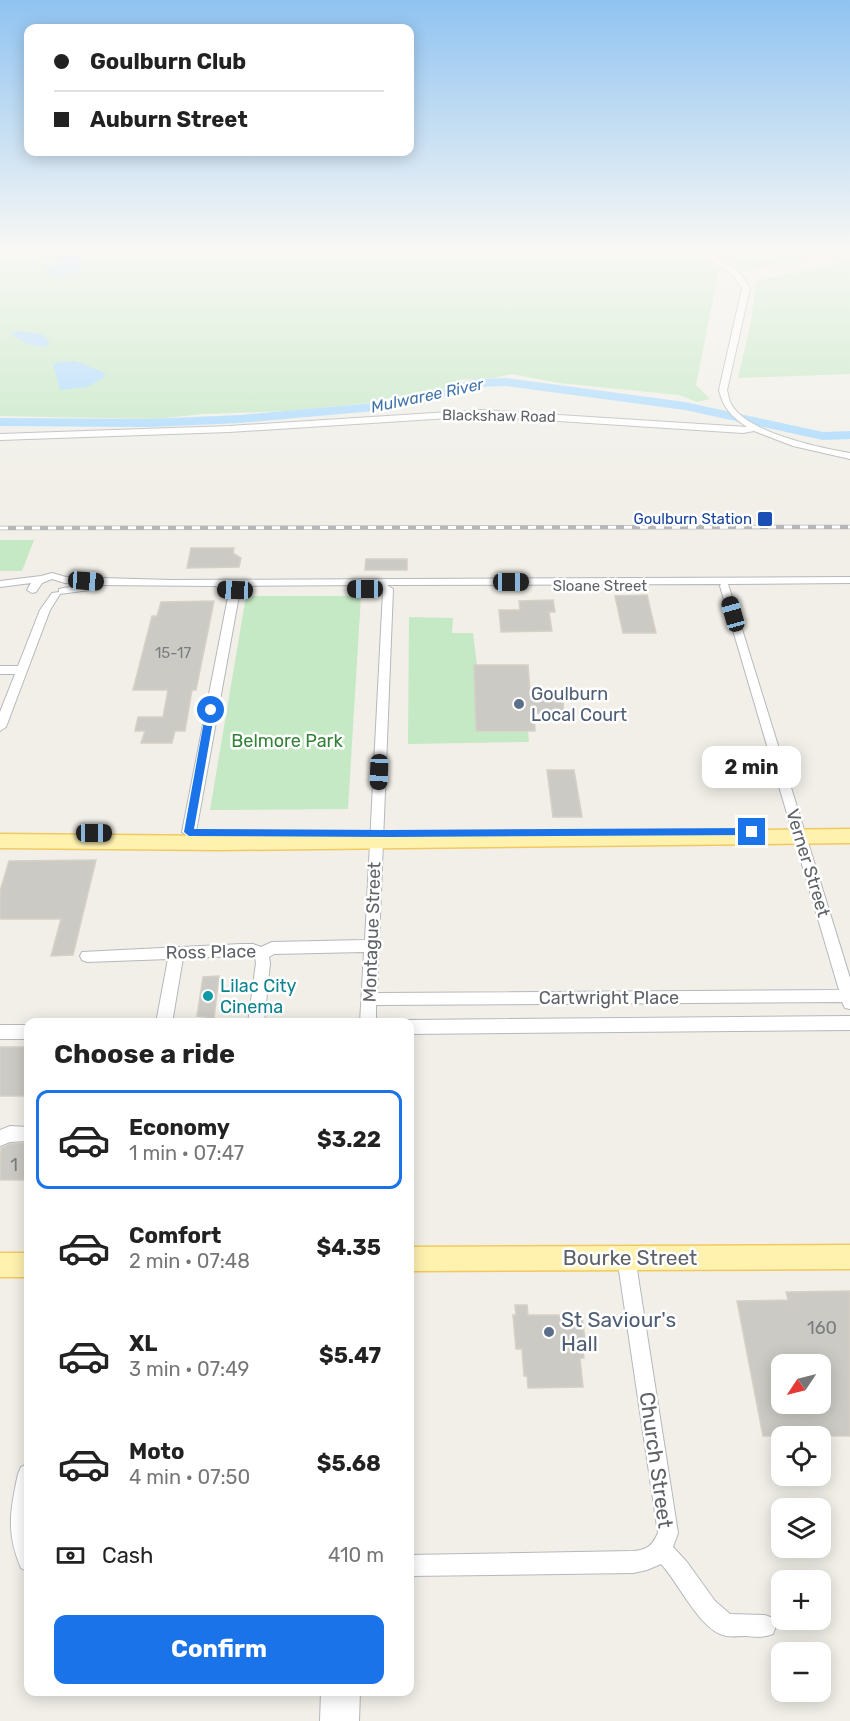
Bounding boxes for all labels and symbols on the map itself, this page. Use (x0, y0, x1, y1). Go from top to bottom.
water label: Mulwaree River (369, 374, 486, 417)
street label: Blackshaw Road (442, 406, 556, 426)
place label: Goulburn Station (633, 510, 752, 528)
marker: Goulburn Station (756, 510, 774, 528)
car (67, 571, 105, 591)
car (493, 573, 529, 591)
street label: Sloane Street (553, 577, 647, 595)
car (217, 580, 253, 600)
car (347, 580, 383, 598)
car (719, 594, 747, 634)
house number: 15-17 (155, 644, 191, 662)
place label: Goulburn Local Court (531, 683, 627, 726)
route start (197, 696, 224, 723)
marker: Goulburn Local Court (512, 697, 526, 711)
park label: Belmore Park (231, 730, 343, 752)
callout: 2 min (702, 745, 801, 787)
car (369, 754, 389, 790)
street label: Verner Street (781, 806, 835, 920)
route end (738, 818, 765, 845)
car (76, 824, 112, 842)
street label: Montague Street (359, 861, 385, 1003)
street label: Ross Place (165, 940, 257, 964)
place label: Lilac City Cinema (220, 975, 297, 1018)
street label: Cartwright Place (539, 987, 679, 1009)
marker: Lilac City Cinema (201, 989, 215, 1003)
house number: 1 (10, 1154, 18, 1176)
street label: Bourke Street (563, 1245, 697, 1270)
place label: St Saviour's Hall (561, 1307, 676, 1356)
house number: 160 (807, 1317, 837, 1339)
marker: St Saviour's Hall (542, 1325, 556, 1339)
north arrow (771, 1354, 831, 1414)
street label: Church Street (635, 1390, 678, 1530)

